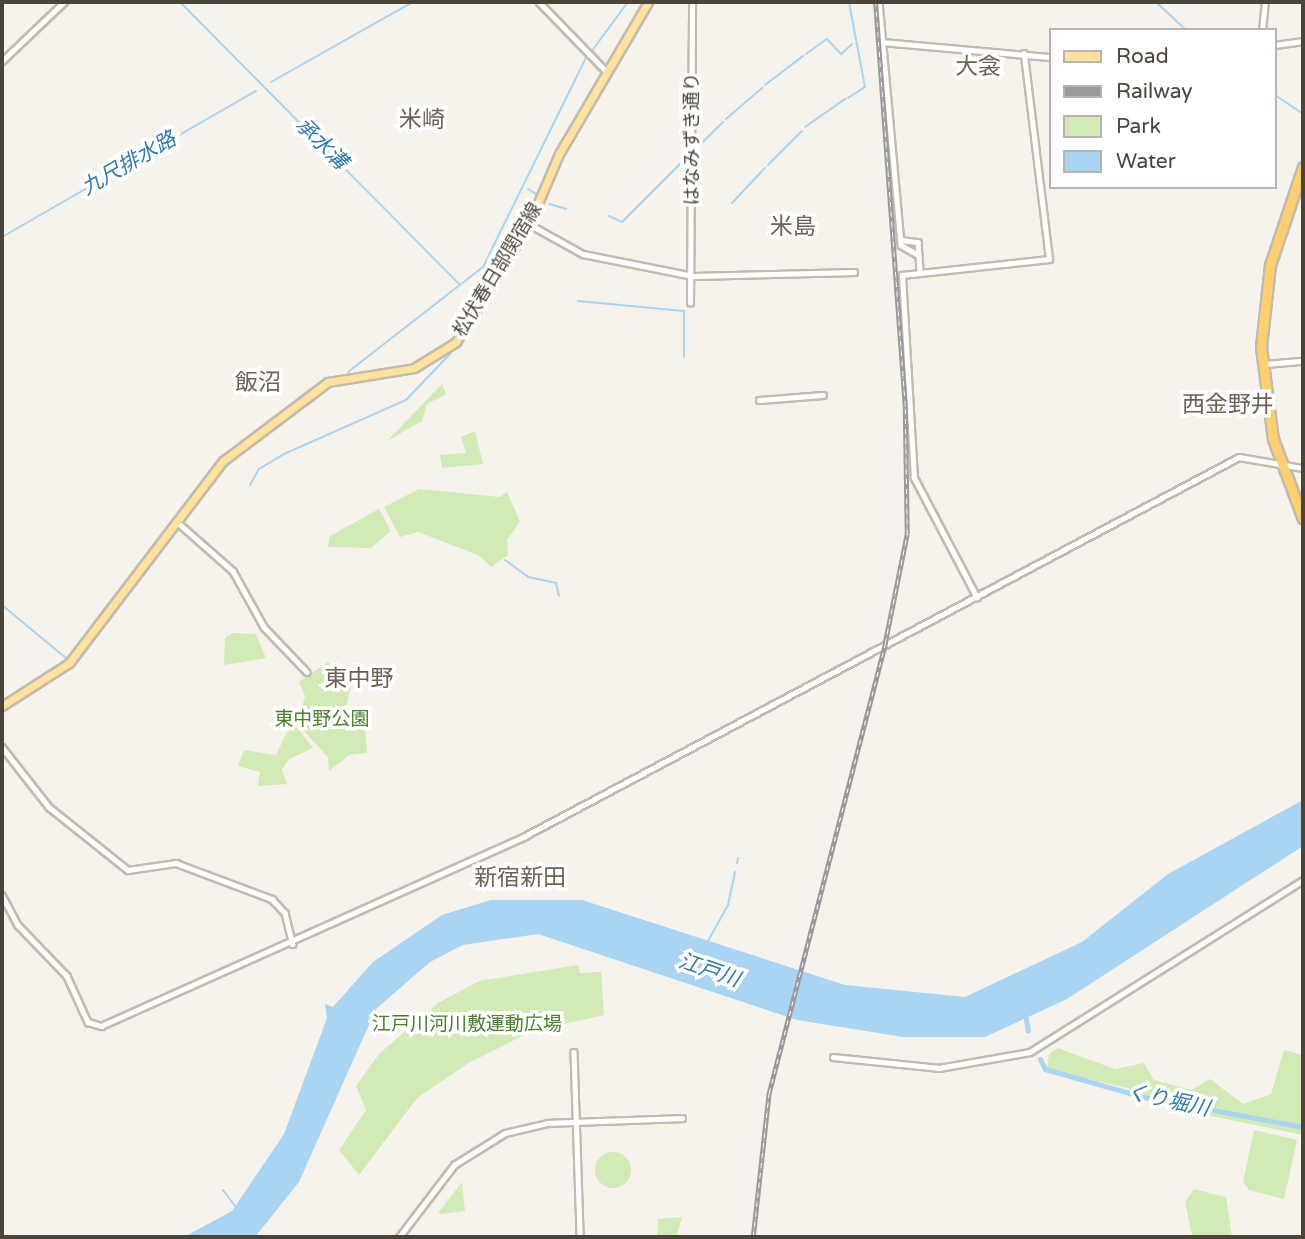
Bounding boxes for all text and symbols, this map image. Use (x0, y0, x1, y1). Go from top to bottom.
legend (1050, 28, 1277, 189)
text: Road (1116, 44, 1169, 69)
district label: 大衾 (955, 53, 1001, 81)
street label: はなみずき通り (682, 73, 704, 205)
text: Railway (1116, 79, 1193, 104)
district label: 米崎 (399, 106, 445, 134)
water label: 承水溝 (290, 113, 352, 175)
text: Park (1116, 114, 1161, 139)
water label: 九尺排水路 (77, 127, 181, 201)
text: Water (1116, 149, 1176, 174)
street label: 松伏春日部関宿線 (449, 199, 547, 341)
district label: 米島 (770, 213, 816, 241)
district label: 飯沼 (235, 369, 281, 397)
district label: 西金野井 (1182, 391, 1274, 419)
district label: 東中野 (325, 665, 393, 693)
park label: 東中野公園 (275, 709, 369, 731)
district label: 新宿新田 (474, 864, 566, 892)
water label: 江戸川 (675, 949, 743, 993)
park label: 江戸川河川敷運動広場 (372, 1014, 562, 1036)
water label: くり堀川 (1124, 1080, 1212, 1122)

